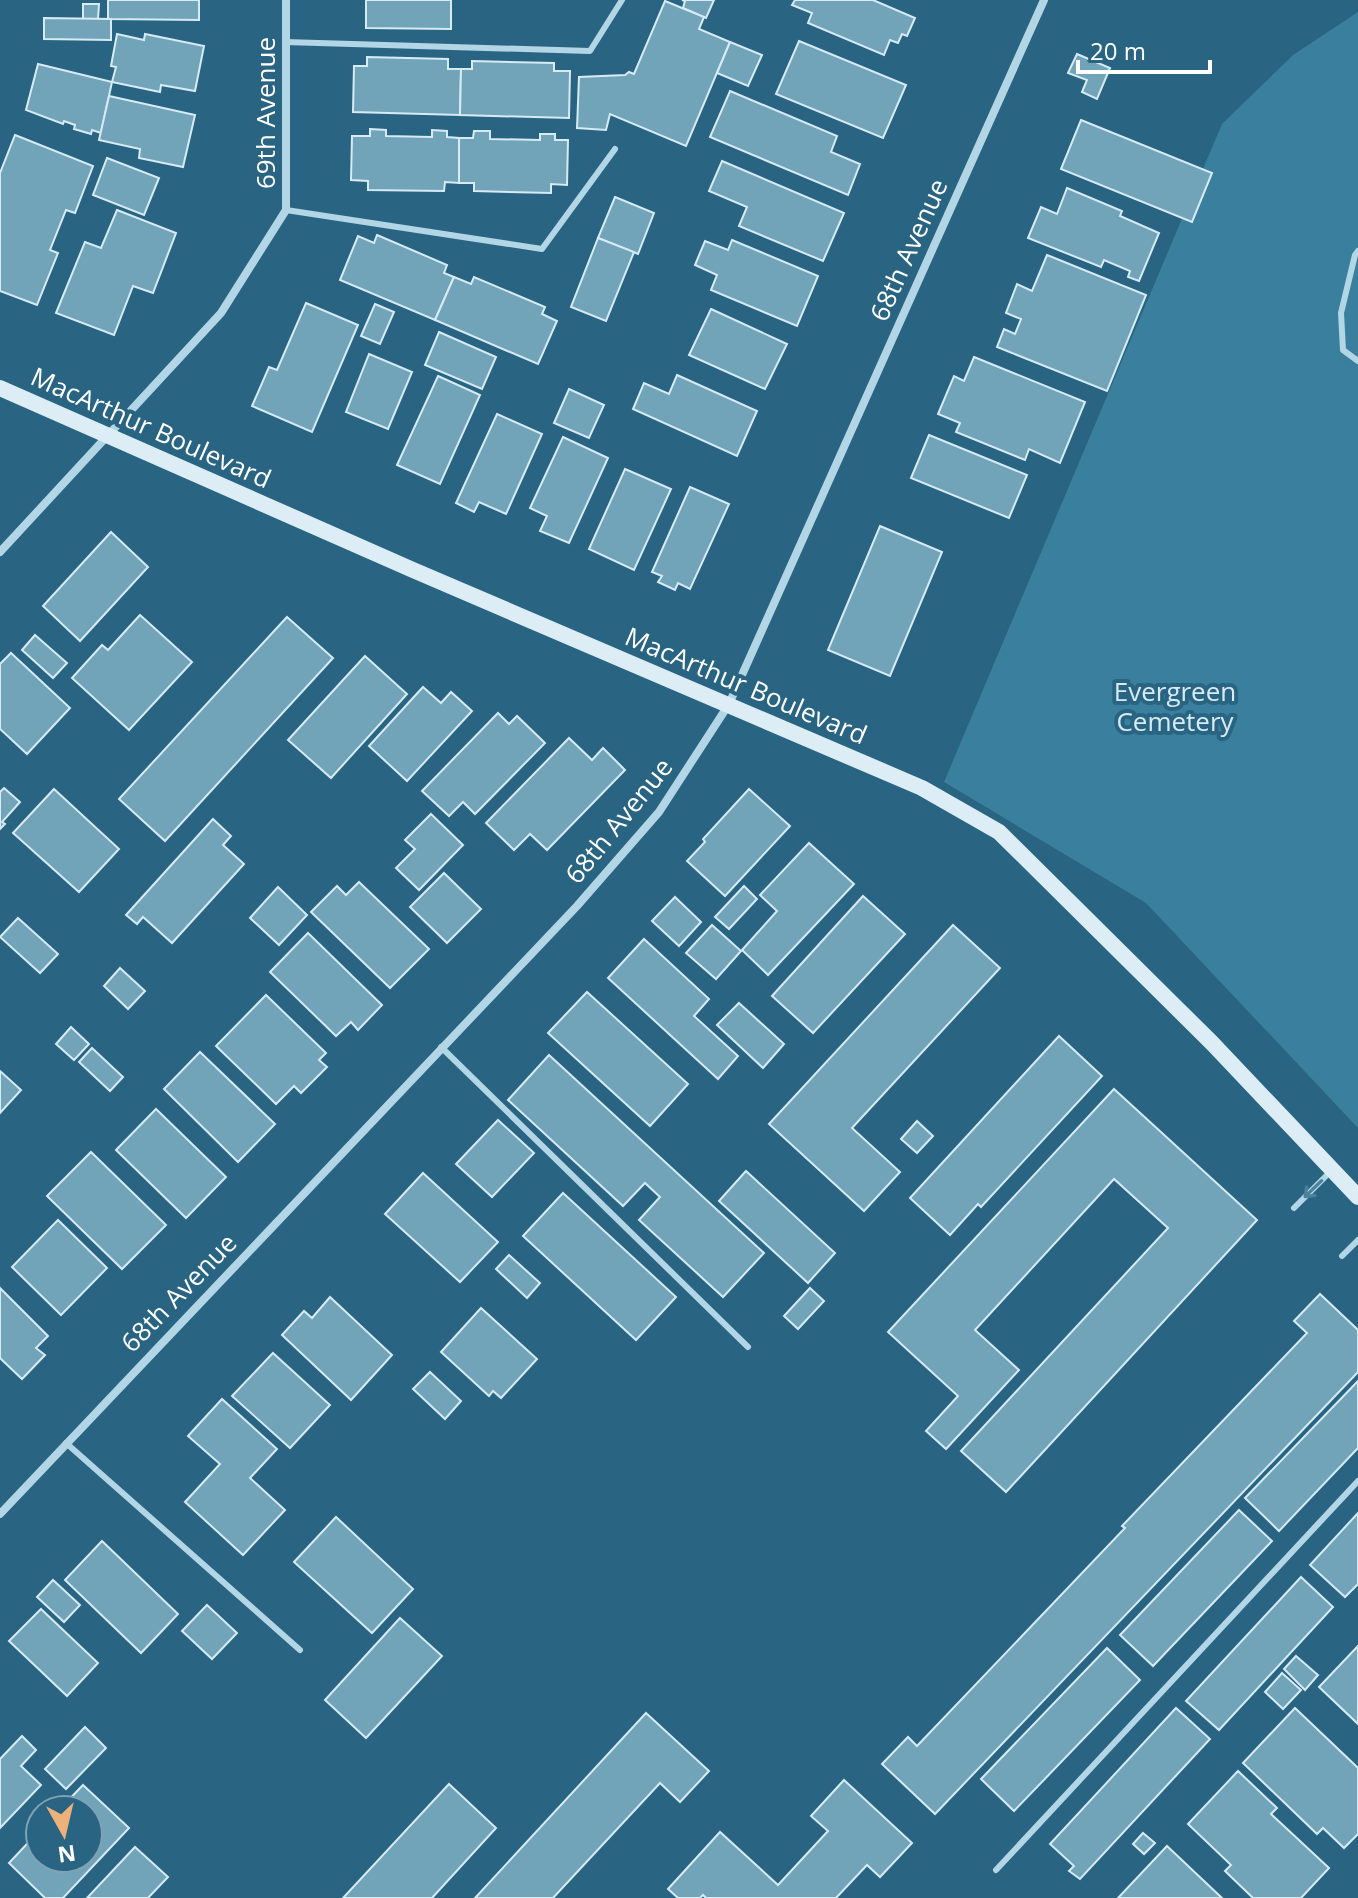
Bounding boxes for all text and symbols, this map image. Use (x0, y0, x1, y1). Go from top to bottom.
scale bar (1078, 24, 1210, 74)
text: 20 m (1090, 34, 1146, 67)
street label: 69th Avenue (247, 37, 283, 189)
street label: 68th Avenue (861, 173, 955, 326)
street label: MacArthur Boulevard (26, 358, 277, 496)
street label: MacArthur Boulevard (620, 618, 873, 752)
park label: Evergreen Cemetery (1114, 673, 1236, 739)
street label: 68th Avenue (556, 750, 680, 891)
one-way arrow (1304, 1179, 1323, 1198)
street label: 68th Avenue (112, 1225, 244, 1360)
north arrow (24, 1794, 104, 1874)
text: N (56, 1839, 78, 1871)

